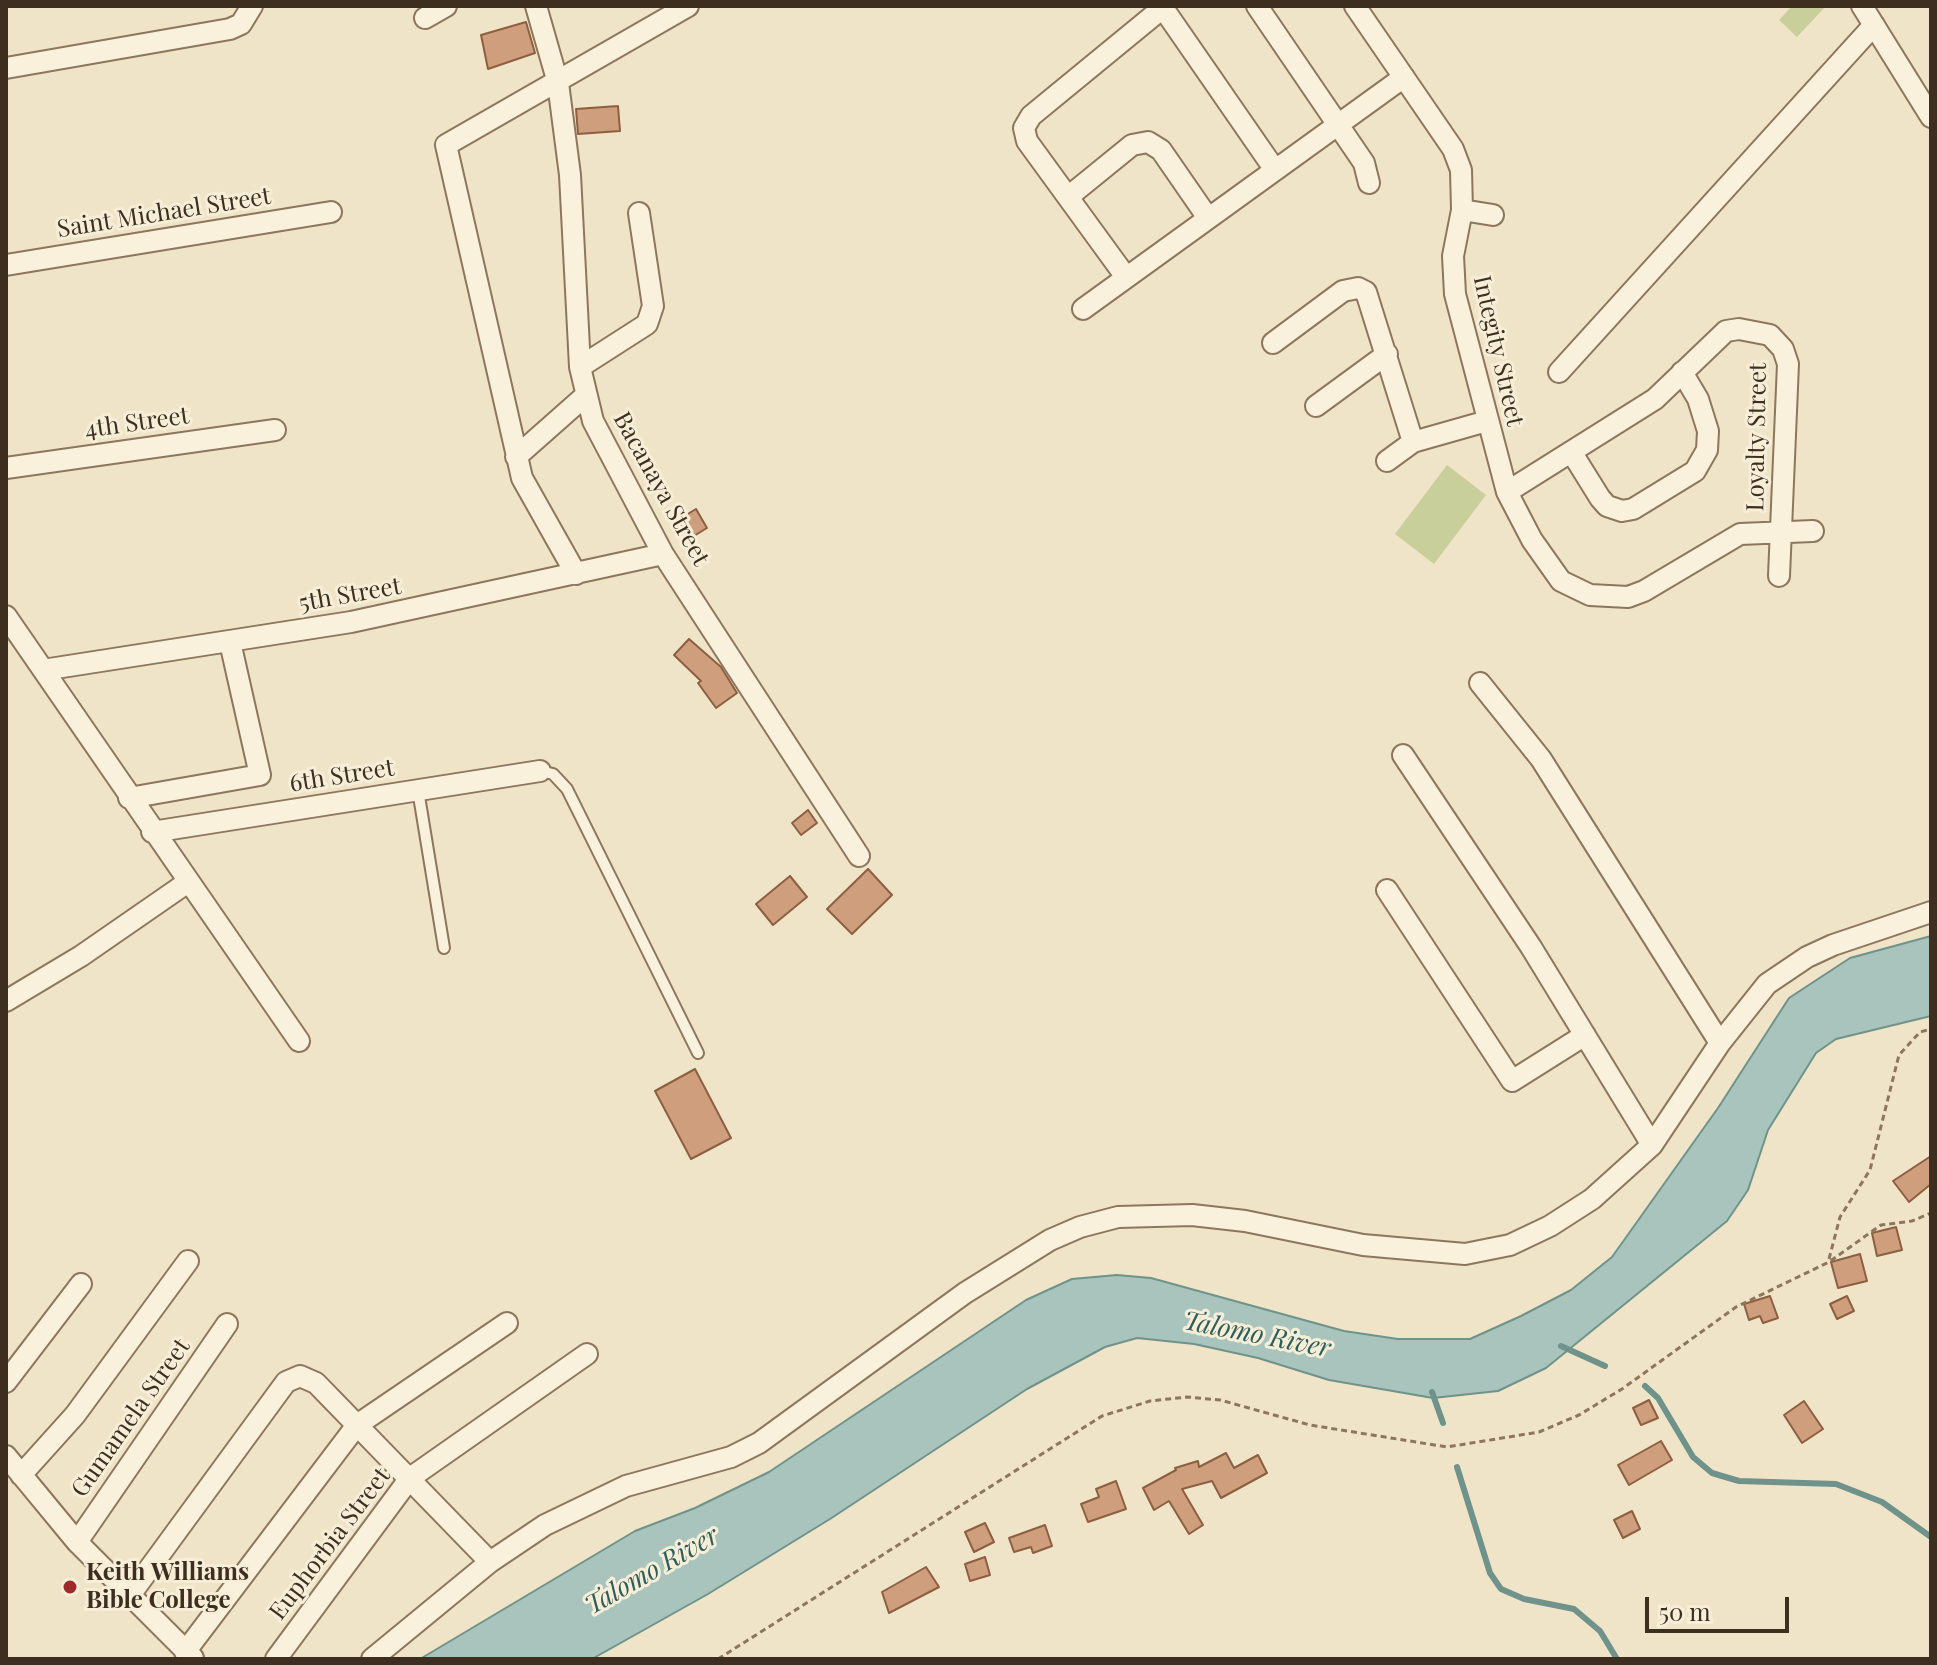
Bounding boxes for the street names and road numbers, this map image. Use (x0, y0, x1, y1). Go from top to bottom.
street label: Saint Michael Street (55, 182, 273, 244)
street label: Integity Street (1467, 273, 1529, 429)
street label: Loyalty Street (1741, 362, 1773, 512)
street label: 4th Street (83, 401, 191, 445)
street label: Bacanaya Street (607, 407, 715, 571)
street label: 5th Street (297, 572, 403, 618)
street label: 6th Street (288, 754, 396, 798)
street label: Gumamela Street (66, 1333, 196, 1503)
street label: Euphorbia Street (263, 1462, 397, 1626)

